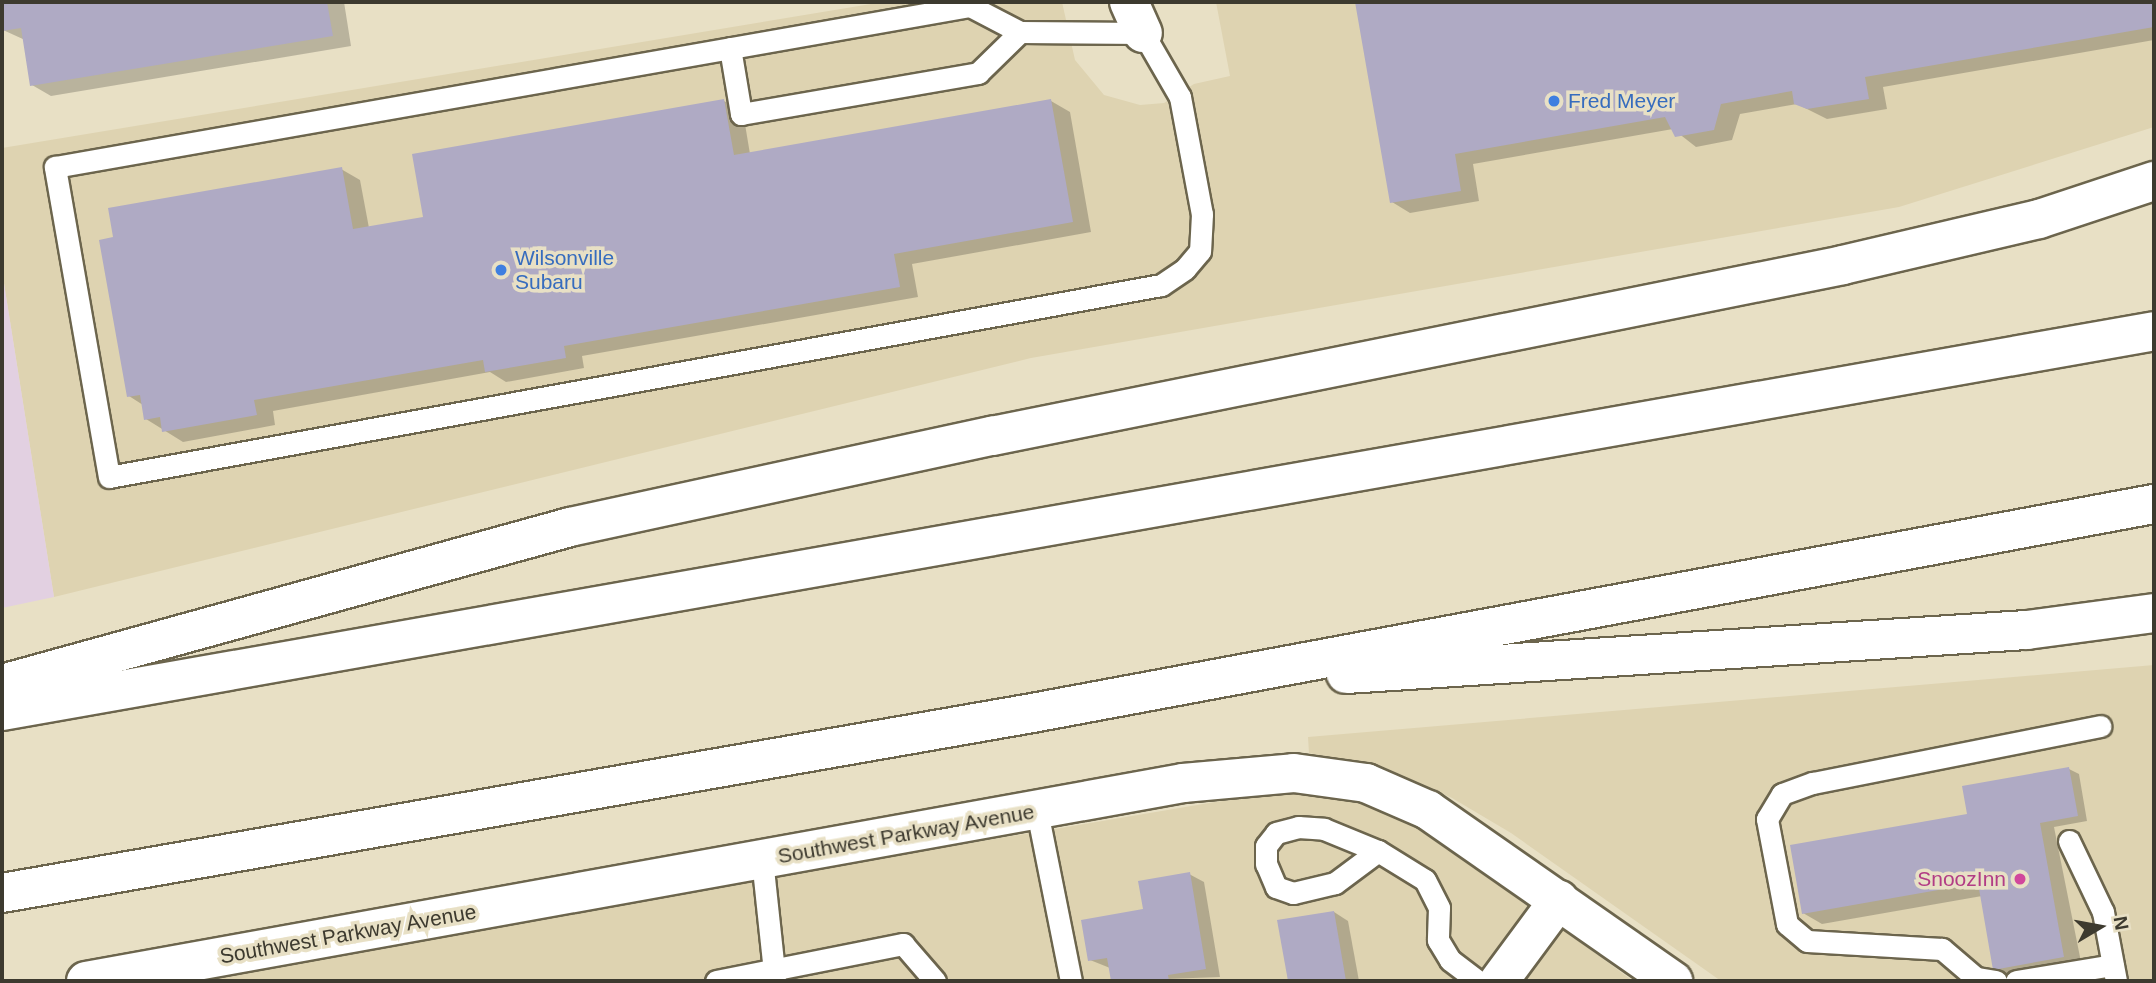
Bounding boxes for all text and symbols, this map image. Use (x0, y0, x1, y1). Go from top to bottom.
place label: Fred Meyer (1568, 88, 1675, 114)
marker: Fred Meyer (1546, 93, 1562, 109)
place label: Wilsonville Subaru (515, 245, 614, 295)
marker: Wilsonville Subaru (493, 262, 509, 278)
street label: Southwest Parkway Avenue (775, 799, 1037, 869)
place label: SnoozInn (1917, 866, 2006, 892)
marker: SnoozInn (2012, 871, 2028, 887)
north arrow (2065, 892, 2135, 962)
street label: Southwest Parkway Avenue (217, 899, 479, 969)
text: N (2110, 915, 2133, 932)

